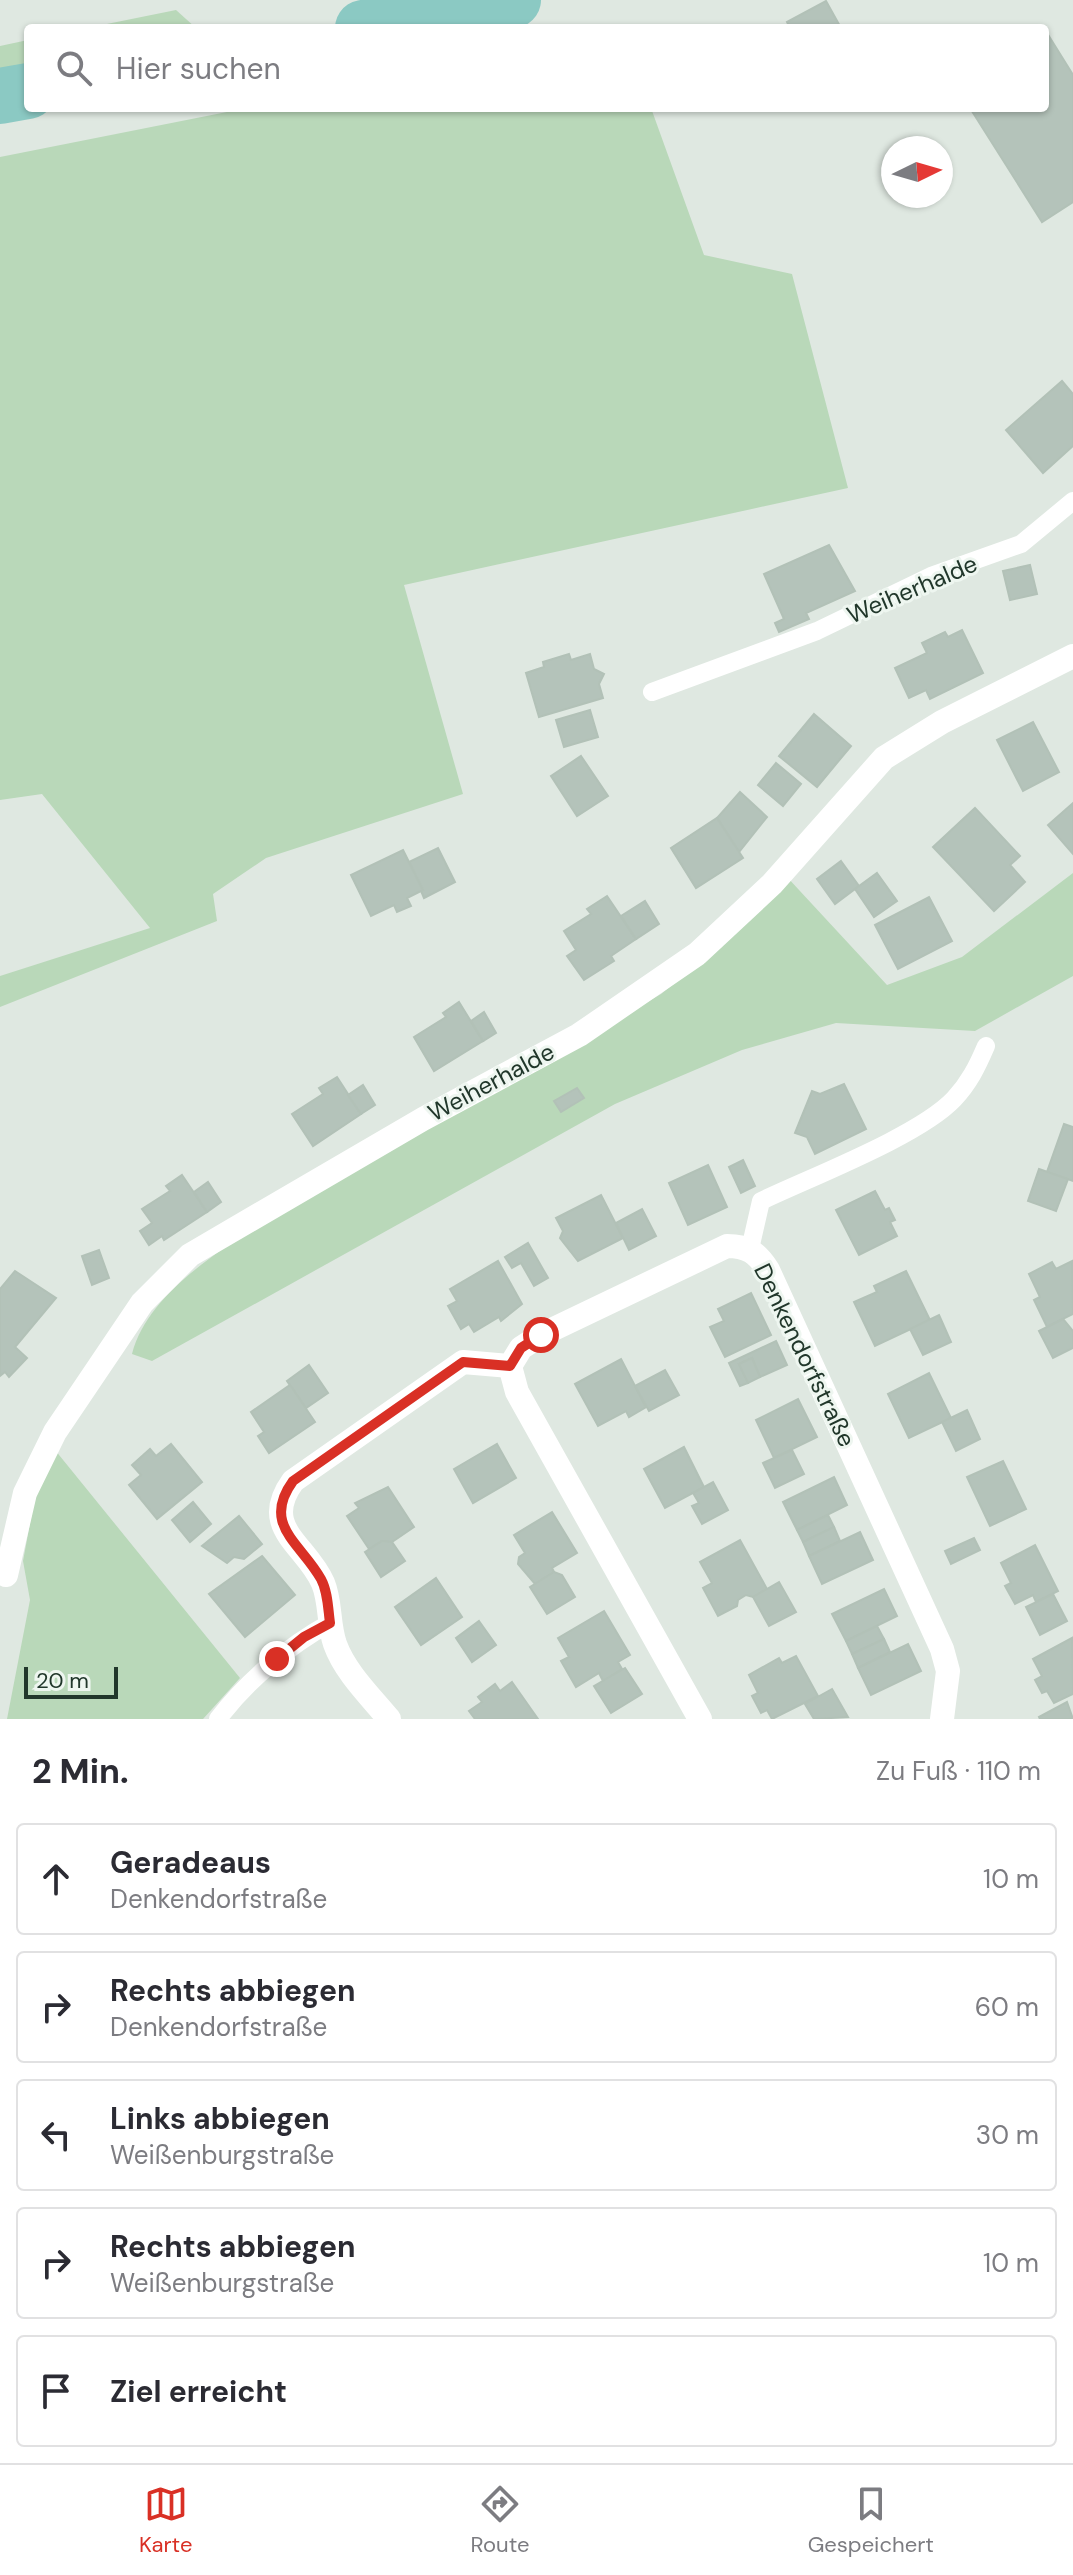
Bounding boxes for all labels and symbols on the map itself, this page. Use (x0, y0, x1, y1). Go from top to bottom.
north arrow (881, 136, 953, 208)
street label: Weiherhalde (842, 548, 982, 630)
street label: Weiherhalde (423, 1036, 559, 1128)
street label: Denkendorfstraße (747, 1258, 863, 1452)
route start (523, 1317, 559, 1353)
route end (259, 1641, 295, 1677)
scale bar (24, 1663, 118, 1699)

